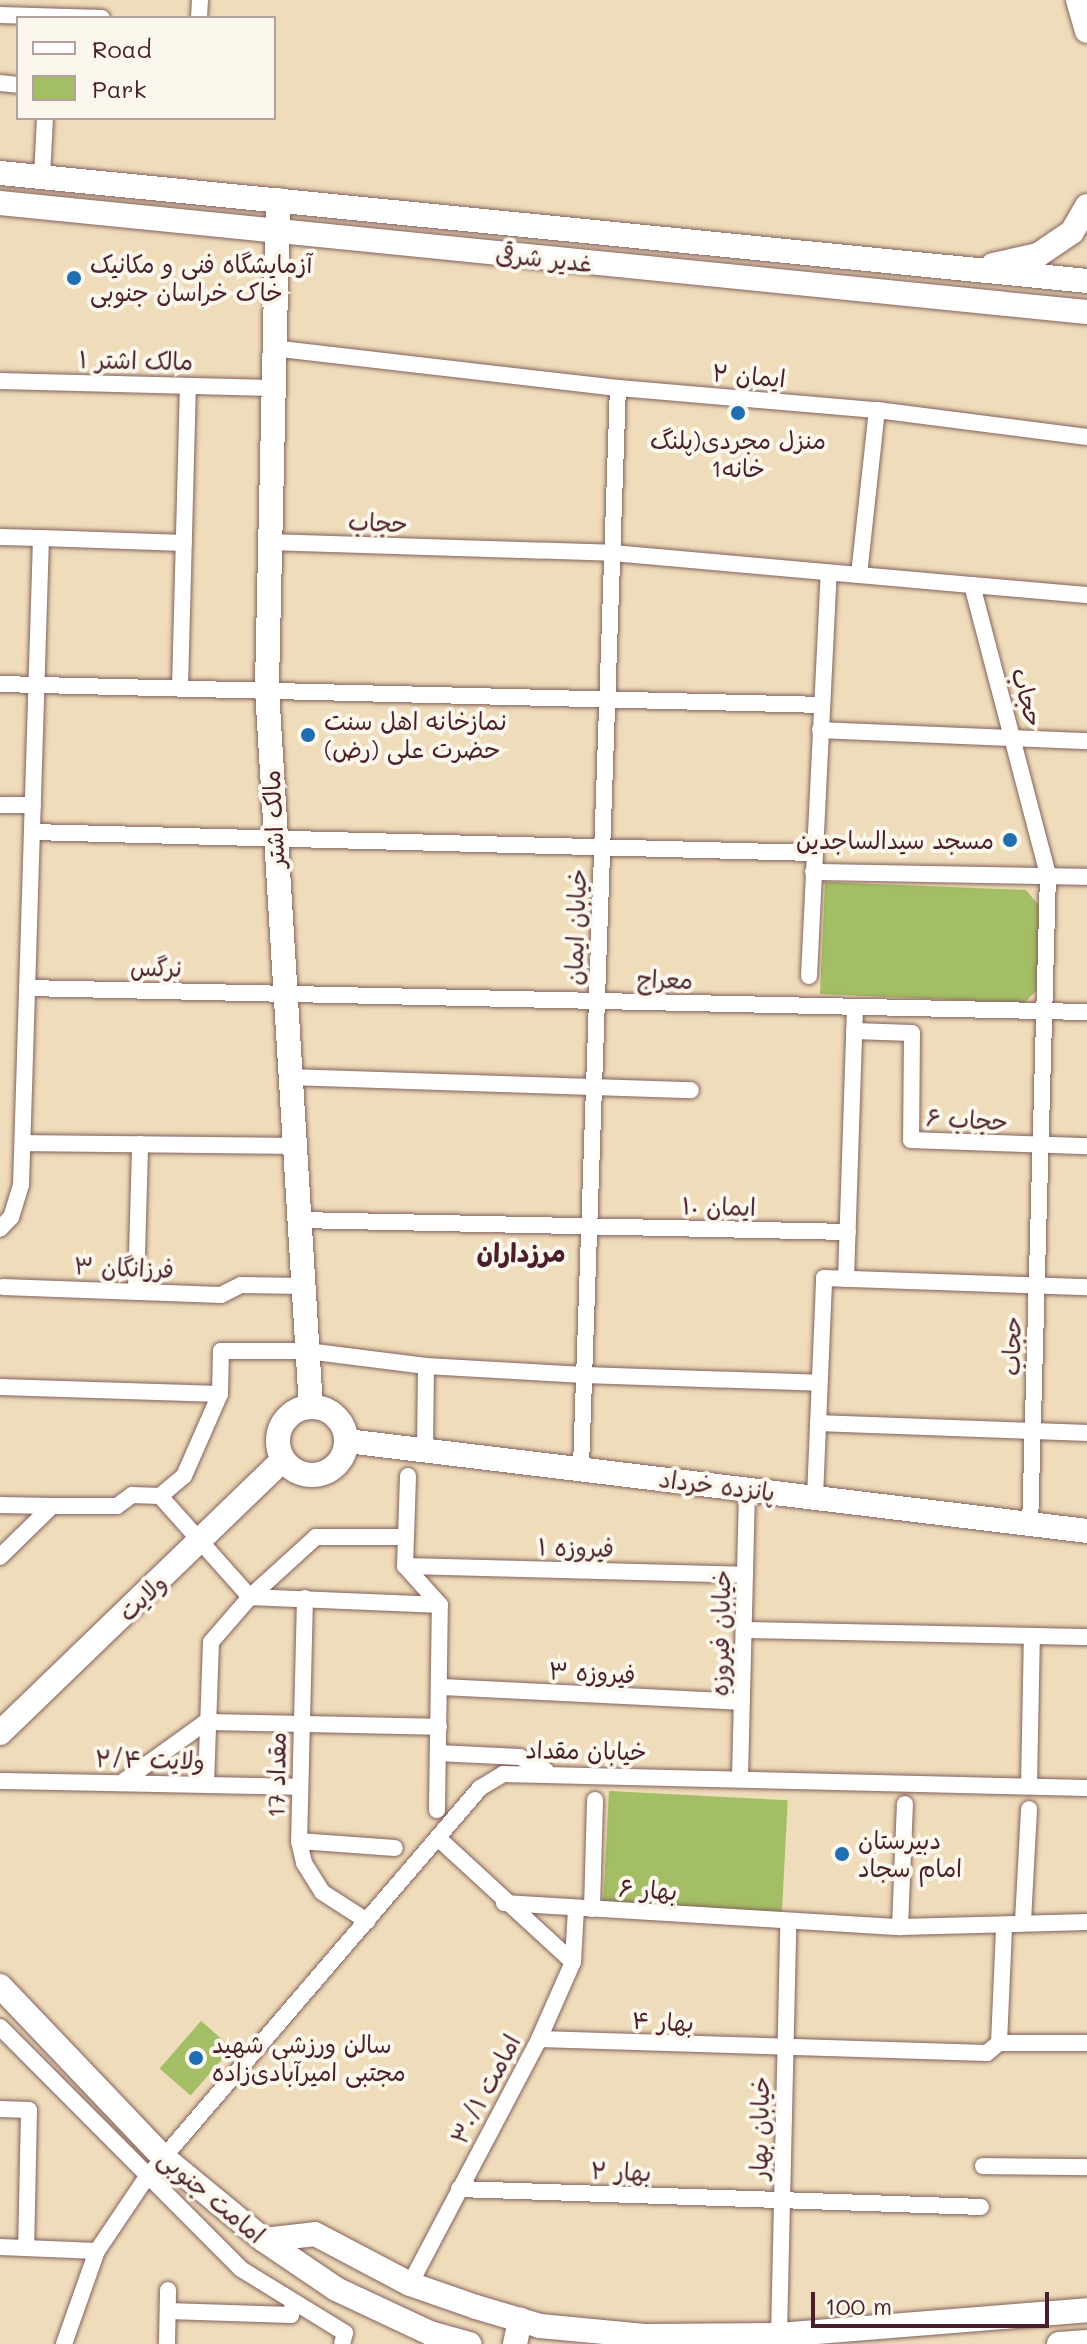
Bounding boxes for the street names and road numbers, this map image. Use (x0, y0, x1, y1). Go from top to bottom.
street label: غدیر شرقی (494, 239, 594, 277)
street label: مالک اشتر ۱ (79, 345, 193, 375)
street label: ایمان ۲ (711, 357, 787, 393)
street label: حجاب (348, 507, 408, 537)
street label: حجاب (1006, 664, 1050, 730)
street label: مالک اشتر (256, 769, 290, 869)
street label: خیابان ایمان (559, 868, 591, 986)
street label: نرگس (130, 952, 182, 982)
street label: معراج (636, 964, 694, 994)
street label: حجاب ۶ (925, 1102, 1009, 1136)
street label: ایمان ۱۰ (682, 1191, 756, 1221)
street label: فرزانگان ۳ (74, 1251, 174, 1283)
street label: حجاب (996, 1316, 1026, 1376)
street label: پانزده خرداد (657, 1464, 777, 1506)
street label: فیروزه ۱ (538, 1532, 614, 1562)
street label: ولایت (112, 1567, 172, 1627)
street label: خیابان فیروزه (704, 1569, 736, 1697)
street label: فیروزه ۳ (548, 1655, 636, 1689)
street label: مقداد 17 (261, 1732, 291, 1818)
street label: خیابان مقداد (525, 1735, 647, 1765)
street label: ولایت ۲/۴ (95, 1744, 205, 1774)
street label: بهار ۶ (618, 1873, 678, 1905)
street label: بهار ۴ (631, 2005, 695, 2037)
street label: امامت ۳۰/۱ (444, 2029, 526, 2149)
street label: خیابان بهار (744, 2076, 774, 2180)
street label: امامت جنوبی (153, 2143, 271, 2249)
street label: بهار ۲ (590, 2156, 652, 2186)

